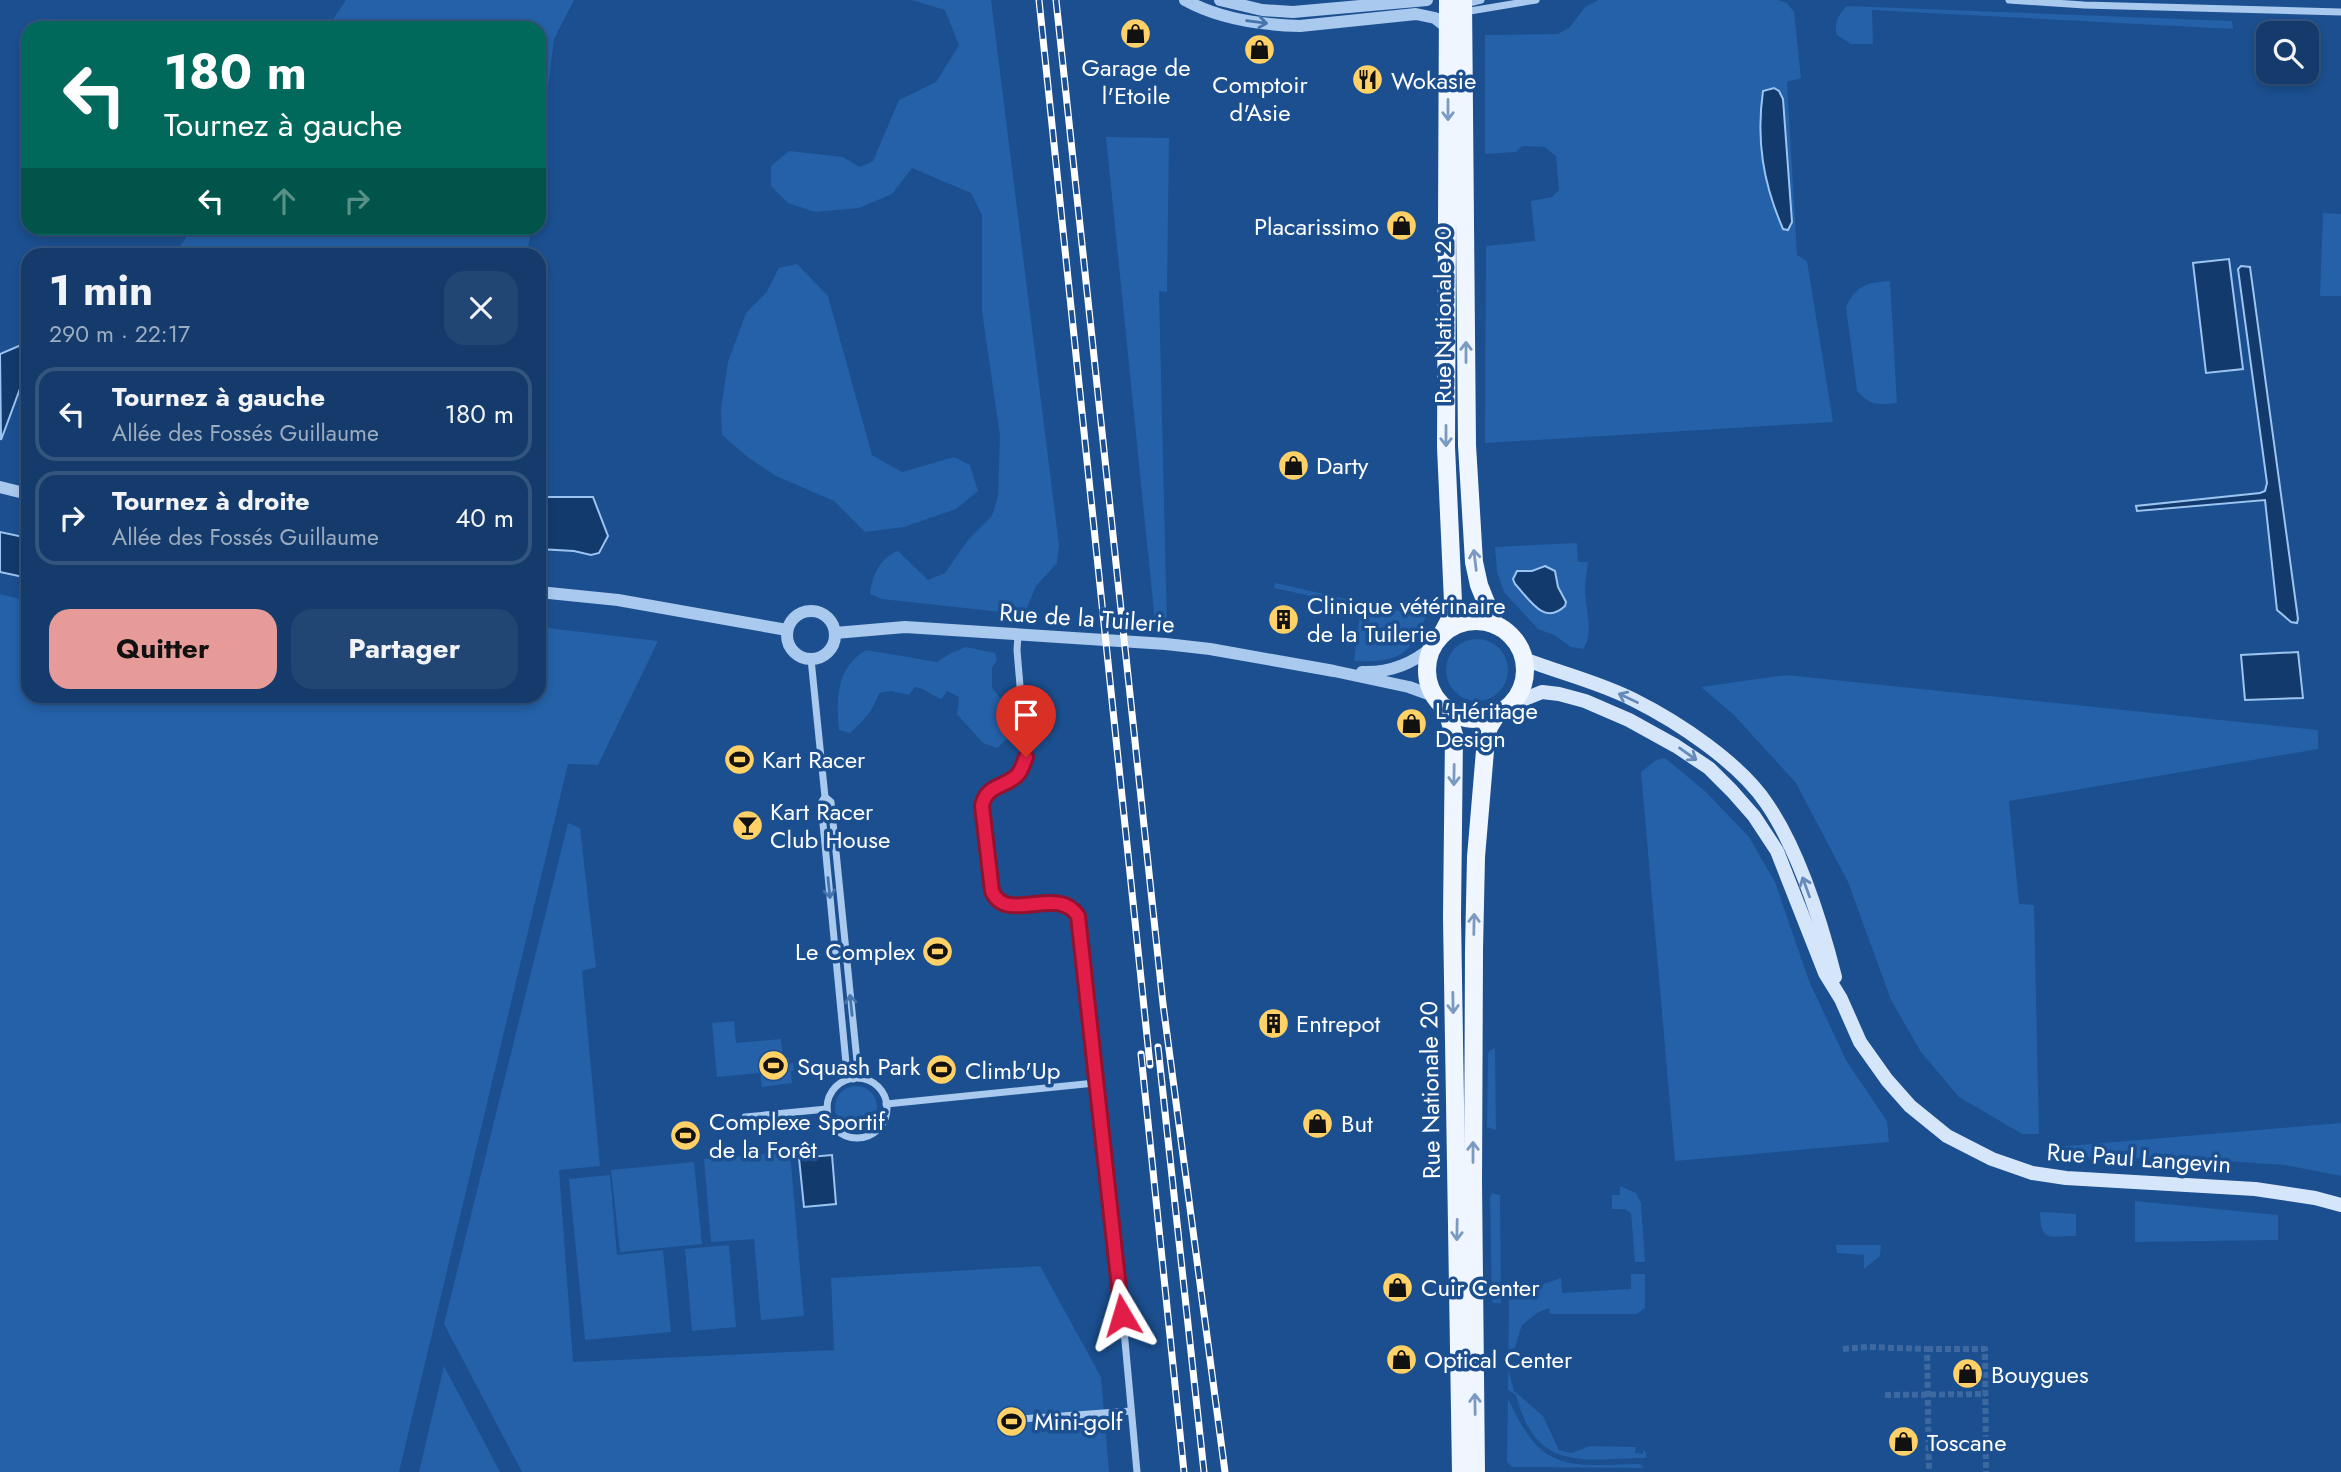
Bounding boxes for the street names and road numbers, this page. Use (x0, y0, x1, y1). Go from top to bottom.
street label: Rue Nationale 20 (1425, 226, 1460, 404)
street label: Rue de la Tuilerie (998, 594, 1176, 642)
street label: Rue Nationale 20 (1411, 1001, 1449, 1179)
street label: Rue Paul Langevin (2046, 1134, 2232, 1182)

